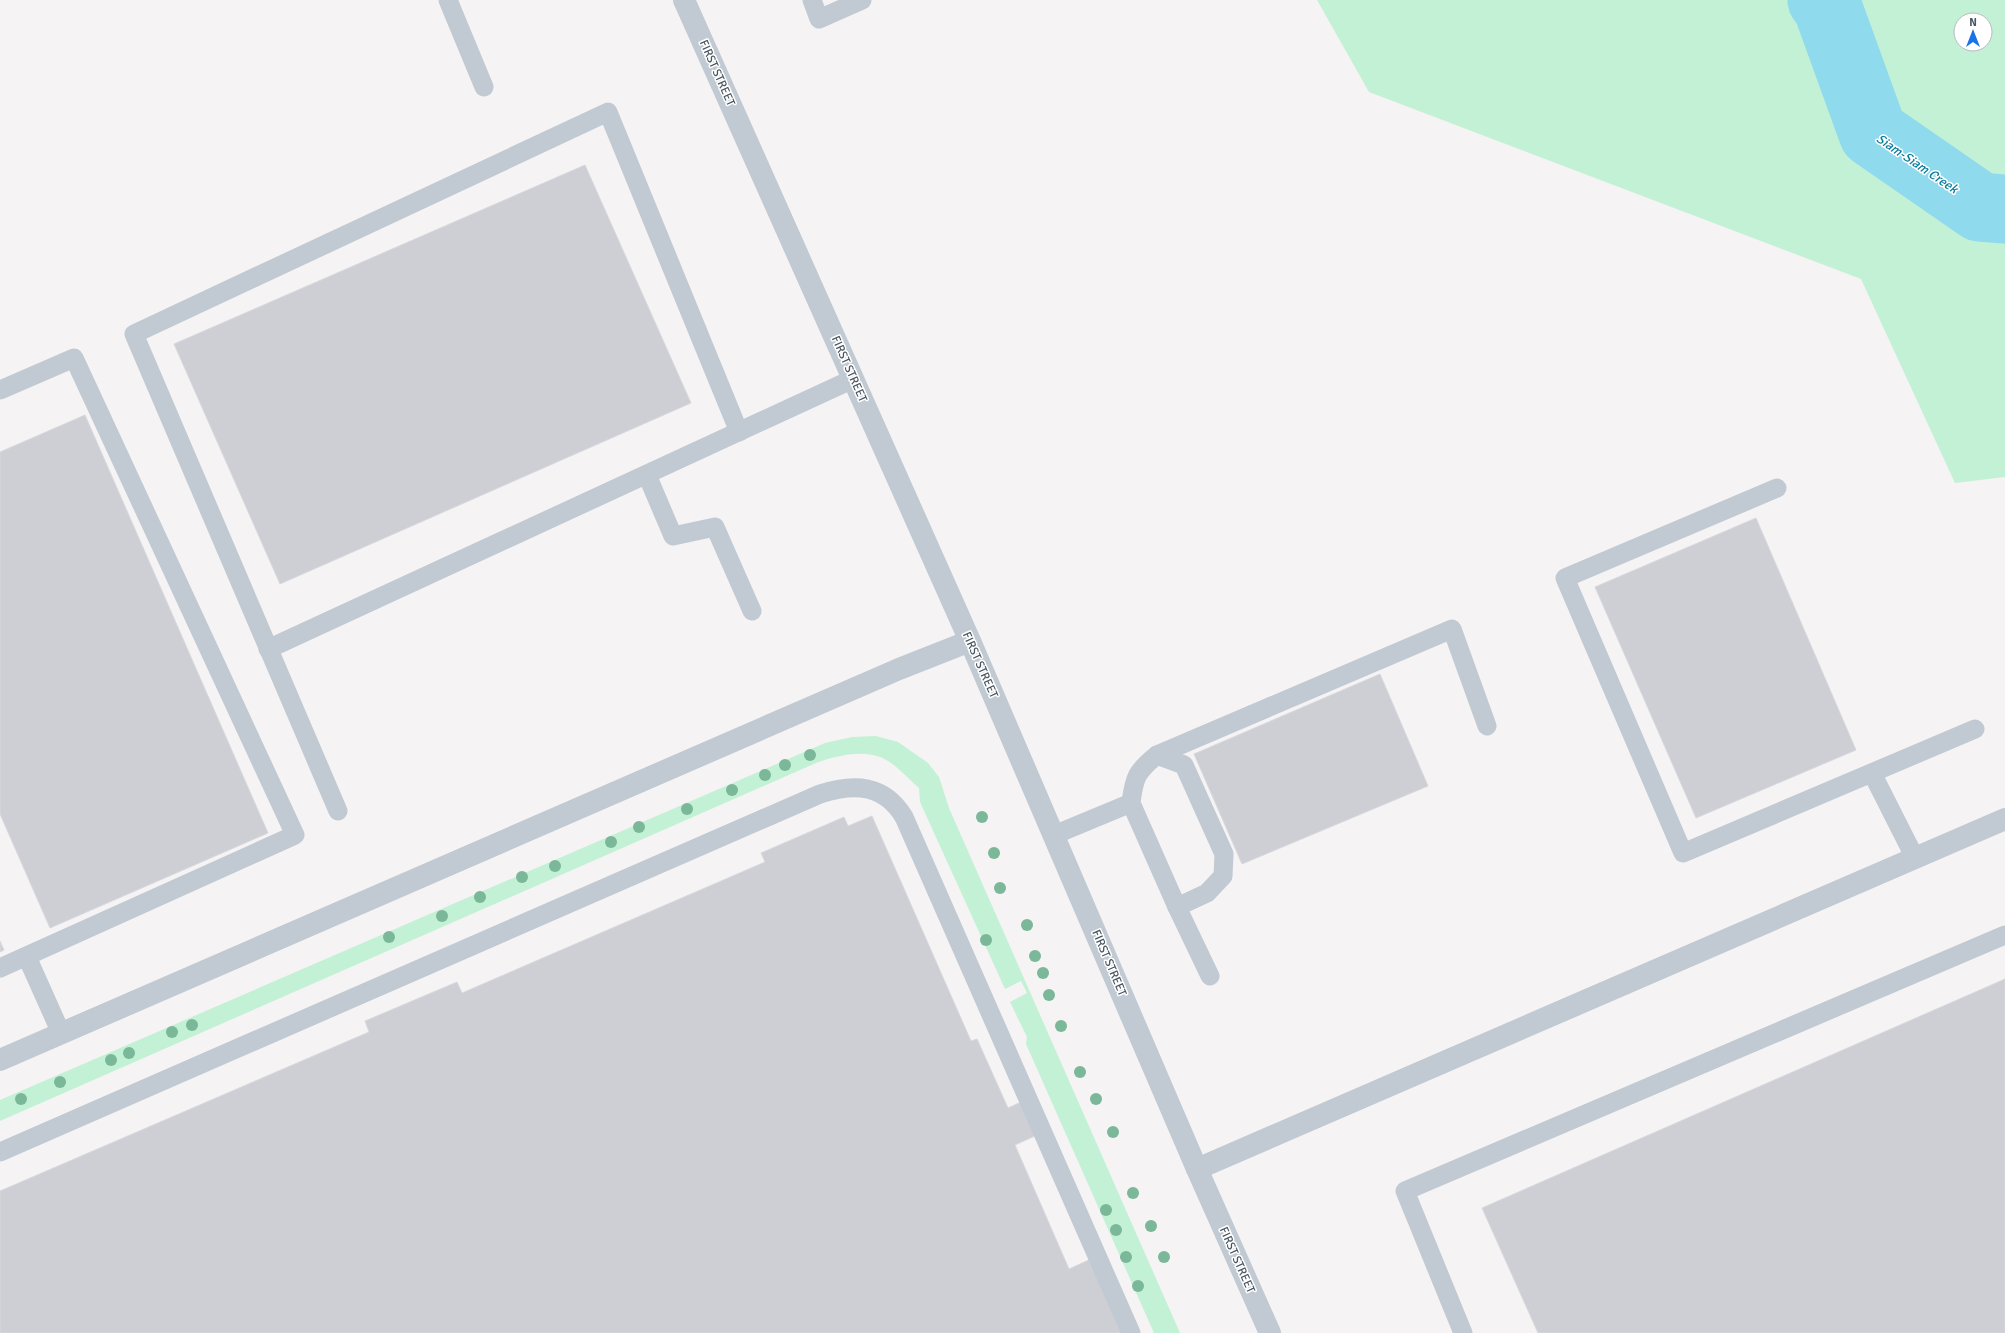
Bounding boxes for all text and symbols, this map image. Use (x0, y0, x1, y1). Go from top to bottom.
north arrow (1953, 12, 1993, 52)
text: N (1969, 16, 1977, 29)
street label: FIRST STREET (696, 38, 738, 108)
water label: Siam-Siam Creek (1873, 131, 1962, 198)
street label: FIRST STREET (828, 334, 870, 404)
street label: FIRST STREET (959, 630, 1001, 700)
street label: FIRST STREET (1088, 927, 1130, 999)
street label: FIRST STREET (1216, 1225, 1258, 1295)

